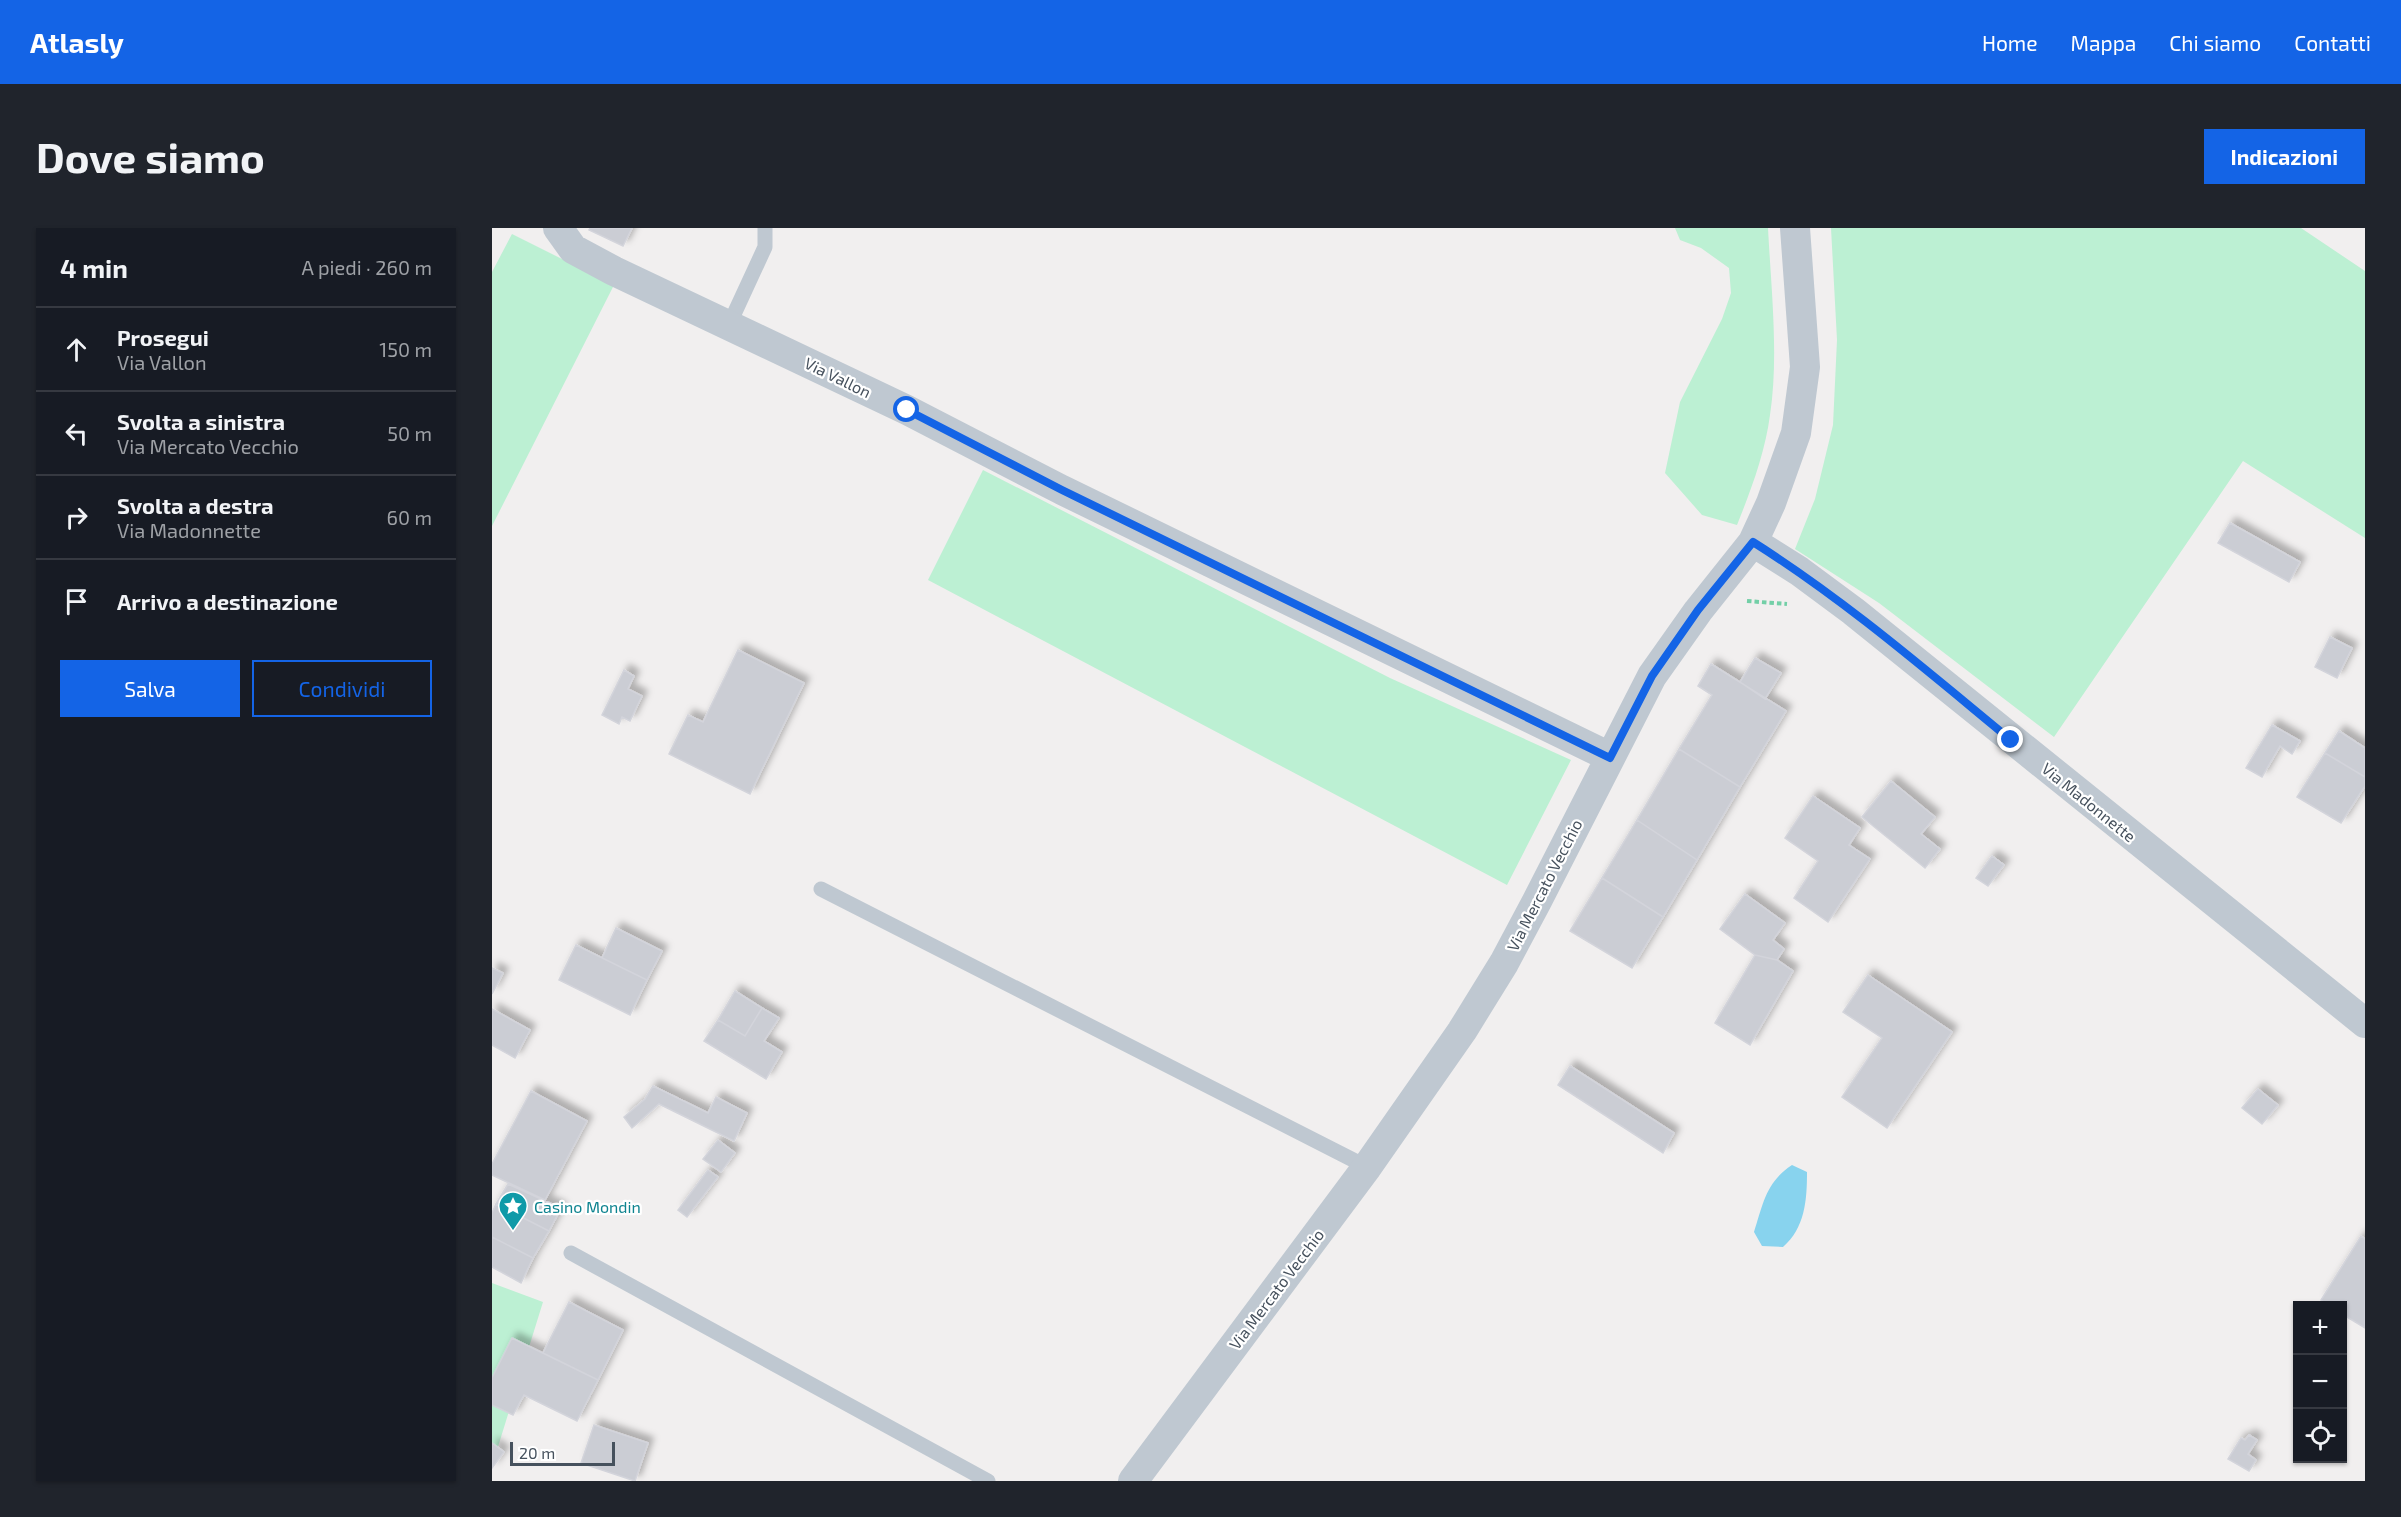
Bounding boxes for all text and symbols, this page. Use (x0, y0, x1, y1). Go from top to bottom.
text: Atlasly (30, 25, 124, 59)
text: Home (1982, 30, 2038, 55)
text: Mappa (2071, 30, 2136, 55)
text: Chi siamo (2169, 30, 2261, 55)
text: Contatti (2294, 30, 2371, 55)
button: Indicazioni (2204, 129, 2365, 184)
text: Dove siamo (36, 131, 265, 181)
text: 4 min (60, 252, 128, 283)
text: A piedi · 260 m (302, 255, 432, 279)
text: Prosegui (117, 324, 209, 350)
icon: ahead (60, 333, 93, 366)
text: 150 m (379, 337, 432, 361)
text: Via Vallon (117, 350, 207, 374)
street label: Via Vallon (802, 353, 874, 401)
route start (893, 396, 919, 422)
text: Svolta a sinistra (117, 408, 285, 434)
icon: left (60, 417, 93, 450)
text: 50 m (387, 421, 432, 445)
text: Via Mercato Vecchio (117, 434, 299, 458)
text: Svolta a destra (117, 492, 274, 518)
icon: right (60, 501, 93, 534)
text: 60 m (387, 505, 432, 529)
text: Via Madonnette (117, 518, 261, 542)
icon: arrive (60, 585, 93, 618)
text: Arrivo a destinazione (117, 588, 338, 614)
button: Salva (60, 660, 240, 717)
button: Condividi (252, 660, 432, 717)
route end (1997, 726, 2023, 752)
street label: Via Madonnette (2038, 758, 2140, 846)
street label: Via Mercato Vecchio (1503, 816, 1585, 954)
place icon: Casino Mondin (497, 1190, 529, 1232)
place label: Casino Mondin (534, 1197, 641, 1216)
street label: Via Mercato Vecchio (1225, 1225, 1327, 1353)
map controls (2293, 1301, 2347, 1463)
button: + (2293, 1301, 2347, 1355)
button: − (2293, 1355, 2347, 1409)
button: locate (2293, 1409, 2347, 1463)
scale bar (510, 1439, 615, 1466)
text: 20 m (519, 1443, 555, 1462)

